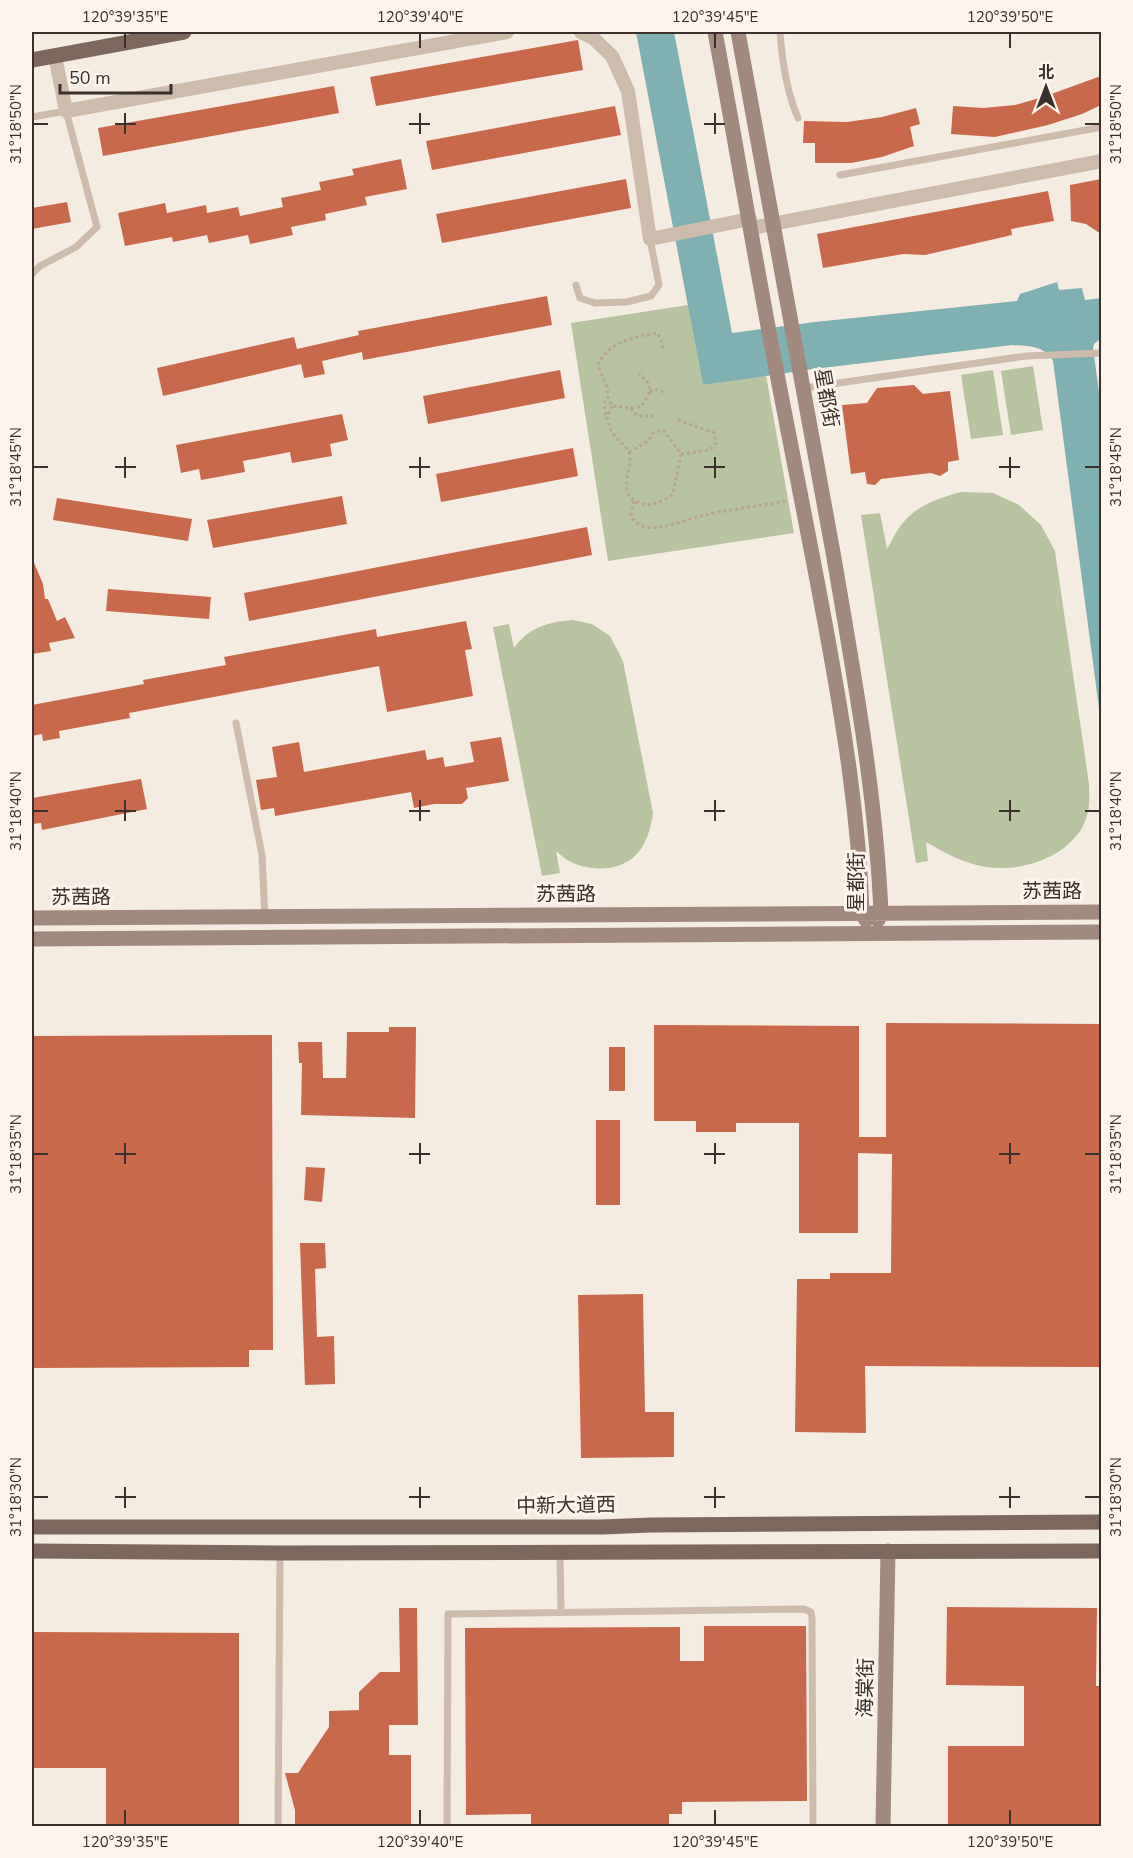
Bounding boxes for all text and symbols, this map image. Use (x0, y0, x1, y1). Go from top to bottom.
text: 120°39'35"E (82, 7, 168, 27)
text: 120°39'40"E (377, 7, 463, 27)
text: 120°39'45"E (672, 7, 758, 27)
text: 120°39'50"E (967, 7, 1053, 27)
scale bar (60, 57, 171, 95)
north arrow (1016, 57, 1076, 117)
text: 北 (1038, 62, 1054, 84)
text: 50 m (69, 66, 111, 90)
text: 31°18'50"N (6, 84, 26, 164)
text: 31°18'50"N (1106, 84, 1126, 164)
street label: 星都街 (808, 366, 845, 430)
text: 31°18'45"N (6, 427, 26, 507)
text: 31°18'45"N (1106, 427, 1126, 507)
text: 31°18'40"N (6, 771, 26, 851)
text: 31°18'40"N (1106, 771, 1126, 851)
street label: 星都街 (843, 852, 870, 912)
street label: 苏茜路 (1022, 878, 1082, 905)
street label: 苏茜路 (536, 881, 596, 908)
street label: 苏茜路 (51, 884, 111, 911)
text: 31°18'35"N (6, 1114, 26, 1194)
text: 31°18'35"N (1106, 1114, 1126, 1194)
text: 31°18'30"N (6, 1457, 26, 1537)
text: 31°18'30"N (1106, 1457, 1126, 1537)
street label: 中新大道西 (516, 1491, 616, 1520)
street label: 海棠街 (851, 1658, 880, 1718)
text: 120°39'35"E (82, 1832, 168, 1852)
text: 120°39'40"E (377, 1832, 463, 1852)
text: 120°39'45"E (672, 1832, 758, 1852)
text: 120°39'50"E (967, 1832, 1053, 1852)

